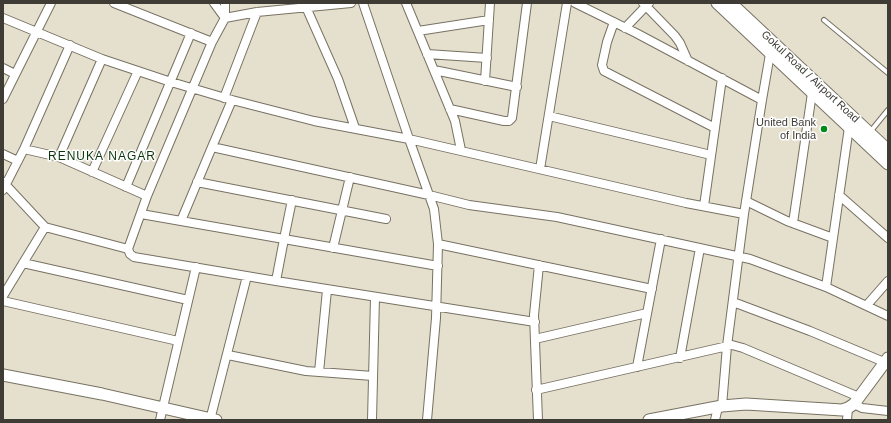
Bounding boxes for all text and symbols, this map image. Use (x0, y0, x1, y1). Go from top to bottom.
street label: Gokul Road / Airport Road (758, 28, 862, 126)
place label: United Bank of India (756, 116, 816, 142)
marker: United Bank of India (819, 124, 829, 134)
district label: RENUKA NAGAR (48, 150, 156, 164)

